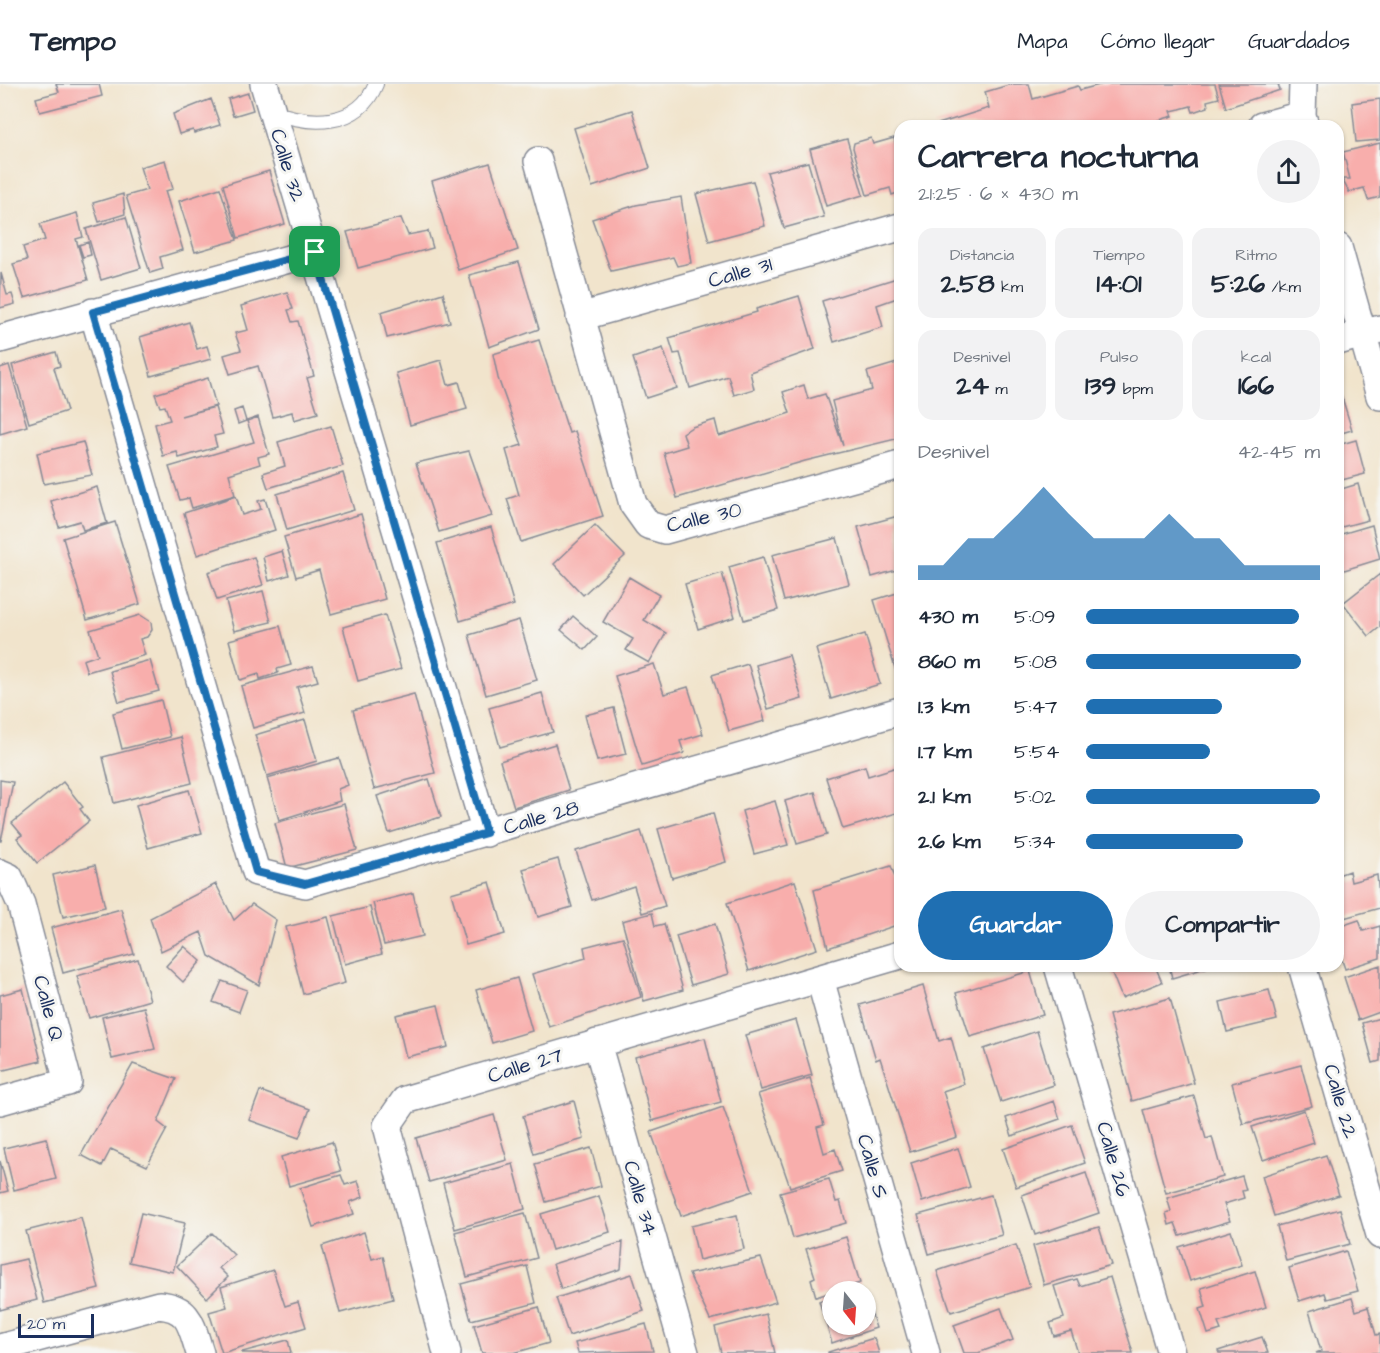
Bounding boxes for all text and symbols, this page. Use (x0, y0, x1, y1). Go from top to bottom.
text: Tempo (30, 22, 116, 61)
text: Mapa (1017, 27, 1068, 56)
text: Cómo llegar (1101, 27, 1215, 56)
text: Guardados (1248, 27, 1350, 56)
street label: Calle 32 (263, 125, 312, 205)
text: Carrera nocturna (918, 134, 1198, 180)
button: share (1257, 140, 1320, 203)
text: 21:25 · 6 × 430 m (918, 180, 1078, 208)
pin (289, 226, 340, 277)
icon: arrive (298, 235, 331, 268)
text: Distancia (950, 244, 1014, 266)
text: Tiempo (1093, 244, 1145, 266)
text: Ritmo (1235, 244, 1277, 266)
street label: Calle 31 (705, 249, 776, 295)
text: 2.58 (941, 266, 995, 302)
text: 14:01 (1096, 266, 1142, 302)
text: 5:26 (1211, 266, 1265, 302)
text: km (995, 276, 1023, 298)
text: /km (1265, 276, 1301, 298)
text: Desnivel (954, 346, 1010, 368)
text: Pulso (1100, 346, 1138, 368)
text: kcal (1241, 346, 1271, 368)
text: 24 (956, 368, 989, 404)
text: 139 (1085, 368, 1116, 404)
text: 166 (1238, 368, 1274, 404)
text: m (989, 378, 1008, 400)
text: bpm (1116, 378, 1153, 400)
text: Desnivel (918, 438, 989, 466)
text: 42–45 m (1237, 438, 1320, 466)
street label: Calle 30 (664, 495, 744, 540)
text: 430 m (918, 603, 978, 631)
text: 5:09 (1014, 603, 1056, 631)
text: 860 m (918, 648, 980, 676)
text: 5:08 (1014, 648, 1057, 676)
text: 1.3 km (918, 693, 969, 721)
text: 5:47 (1014, 693, 1057, 721)
text: 1.7 km (918, 738, 972, 766)
text: 5:54 (1014, 738, 1059, 766)
text: 2.1 km (918, 783, 971, 811)
text: 5:02 (1014, 783, 1056, 811)
street label: Calle 28 (500, 793, 583, 842)
text: 2.6 km (918, 828, 981, 856)
text: 5:34 (1014, 828, 1055, 856)
button: Guardar (918, 891, 1113, 960)
button: Compartir (1125, 891, 1320, 960)
street label: Calle Q (26, 972, 71, 1044)
street label: Calle 27 (484, 1040, 566, 1091)
street label: Calle 22 (1316, 1061, 1365, 1142)
street label: Calle 26 (1089, 1118, 1138, 1200)
street label: Calle S (850, 1131, 895, 1202)
street label: Calle 34 (616, 1157, 665, 1239)
north arrow (822, 1281, 876, 1335)
map controls (822, 1281, 876, 1335)
scale bar (18, 1311, 94, 1338)
text: 20 m (27, 1313, 65, 1335)

